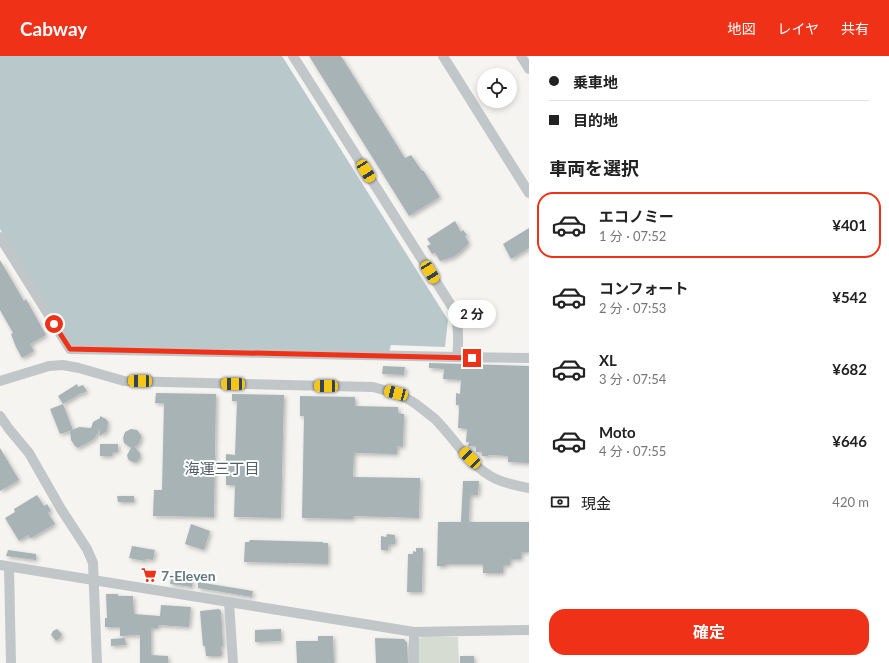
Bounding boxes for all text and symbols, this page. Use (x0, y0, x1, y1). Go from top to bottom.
text: Cabway (20, 17, 87, 40)
text: 地図 (727, 20, 755, 37)
text: レイヤ (777, 20, 819, 37)
text: 共有 (841, 20, 869, 37)
map controls (477, 68, 517, 108)
button: locate (477, 68, 517, 108)
text: 乗車地 (573, 73, 618, 91)
text: 目的地 (573, 111, 618, 129)
text: 車両を選択 (549, 157, 639, 179)
car (355, 158, 377, 184)
icon: car (551, 207, 587, 243)
text: エコノミー (599, 207, 674, 225)
text: ¥401 (832, 216, 867, 234)
text: 1 分 · 07:52 (599, 228, 666, 244)
car (419, 259, 441, 285)
icon: car (551, 279, 587, 315)
text: コンフォート (599, 279, 689, 297)
text: ¥542 (832, 288, 867, 306)
callout: 2 分 (448, 300, 496, 328)
text: 2 分 · 07:53 (599, 300, 666, 316)
text: 2 分 (460, 306, 484, 322)
route start (45, 315, 63, 333)
route end (463, 349, 481, 367)
icon: car (551, 351, 587, 387)
text: XL (599, 351, 617, 369)
text: ¥682 (832, 360, 867, 378)
text: 3 分 · 07:54 (599, 371, 666, 387)
car (128, 375, 152, 387)
car (221, 378, 245, 390)
car (314, 380, 338, 392)
car (383, 384, 409, 402)
icon: car (551, 423, 587, 459)
text: Moto (599, 423, 636, 441)
text: ¥646 (832, 432, 867, 450)
text: 4 分 · 07:55 (599, 443, 666, 459)
car (457, 445, 483, 471)
district label: 海運三丁目 (184, 459, 260, 477)
icon: cash (549, 491, 571, 513)
text: 現金 (581, 494, 611, 512)
text: 420 m (832, 494, 869, 510)
supermarket icon: 7-Eleven (140, 566, 158, 584)
place label: 7-Eleven (161, 567, 216, 584)
button: 確定 (549, 609, 869, 655)

